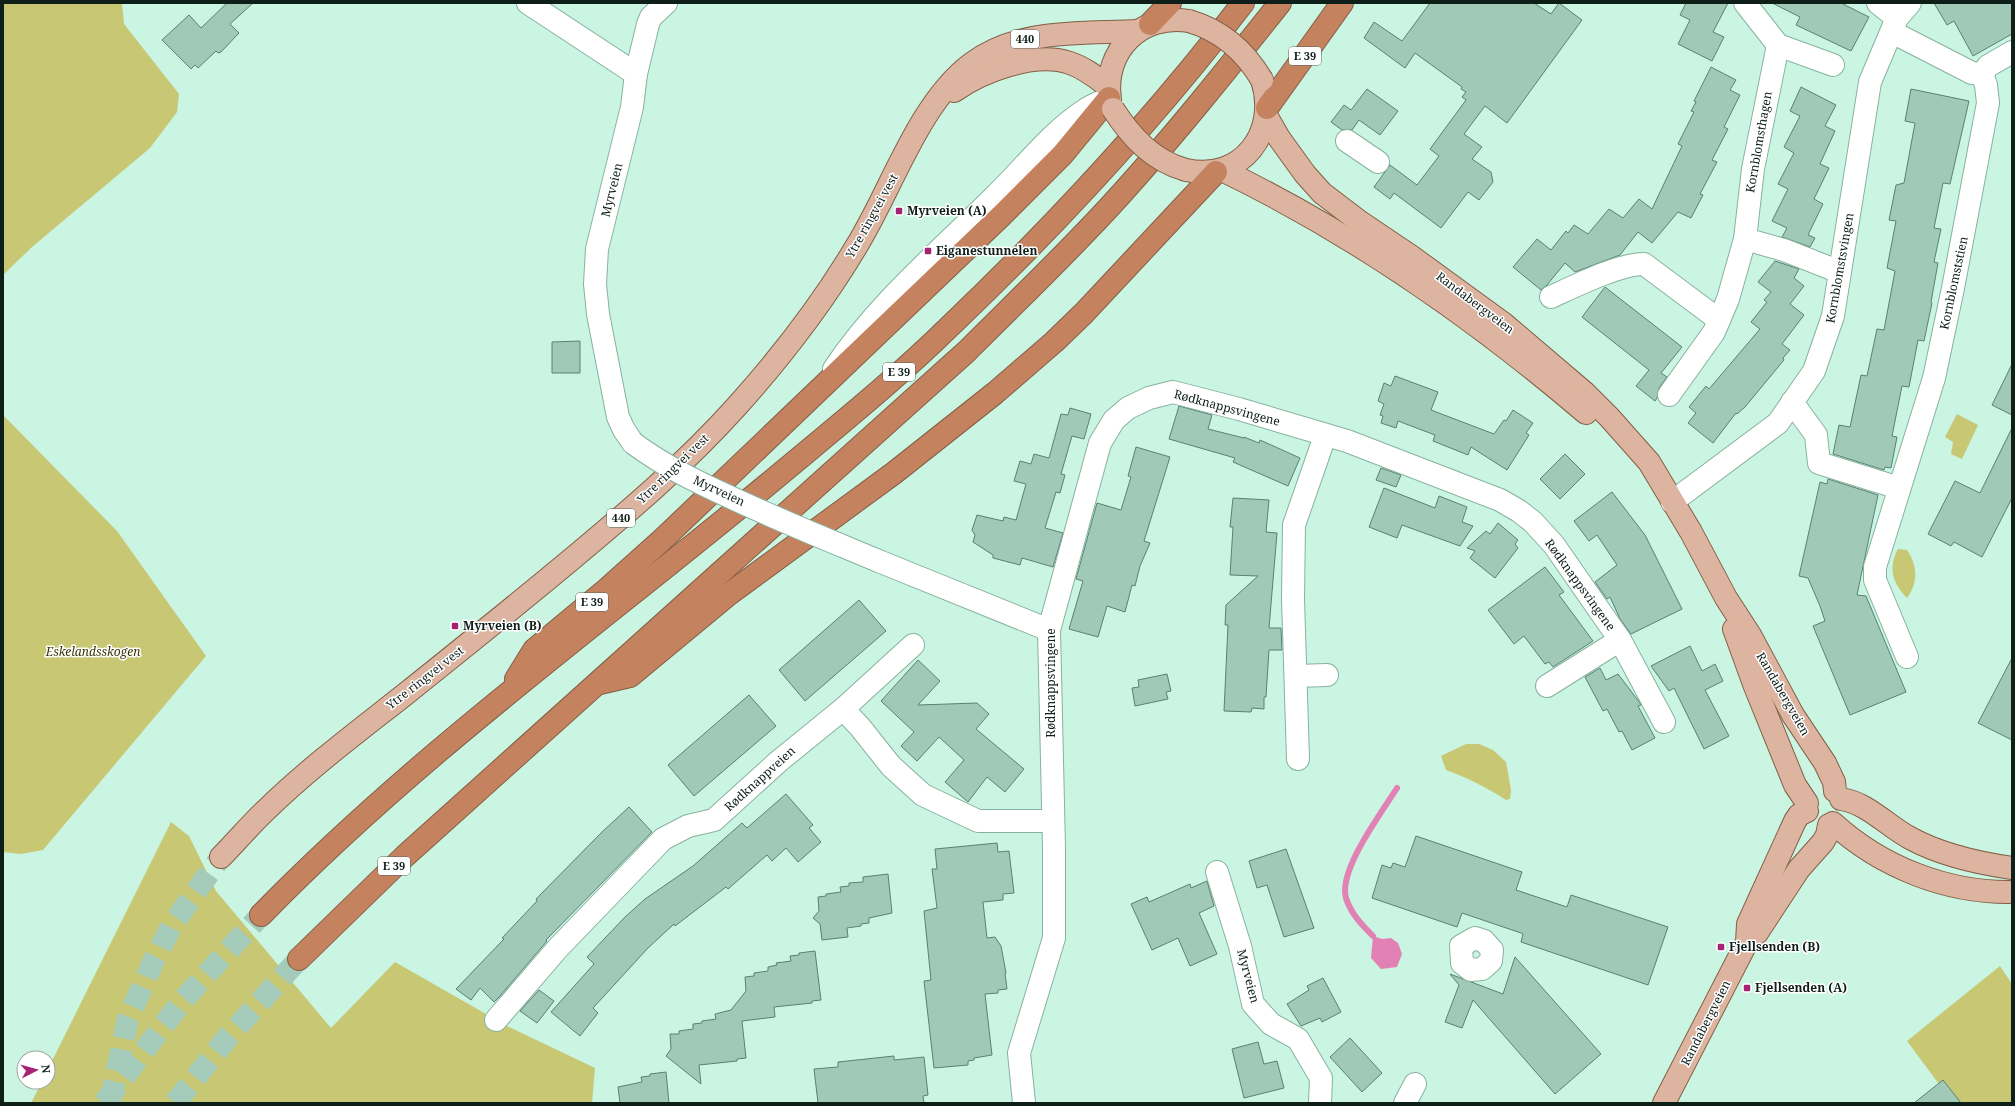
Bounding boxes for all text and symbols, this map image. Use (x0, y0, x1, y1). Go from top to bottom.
road number: 440 (1011, 30, 1039, 48)
road number: E 39 (1289, 47, 1321, 65)
street label: Kornblomsthagen (1741, 90, 1776, 194)
street label: Myrveien (597, 161, 626, 219)
street label: Ytre ringvei vest (841, 171, 902, 262)
place label: Myrveien (A) (907, 202, 987, 219)
marker: Myrveien (A) (894, 206, 904, 216)
street label: Kornblomstsvingen (1821, 211, 1858, 325)
street label: Kornblomststien (1935, 234, 1972, 331)
place label: Eiganestunnelen (936, 242, 1037, 259)
marker: Eiganestunnelen (923, 246, 933, 256)
street label: Randabergveien (1433, 268, 1518, 338)
road number: E 39 (883, 363, 915, 381)
street label: Rødknappsvingene (1172, 385, 1282, 430)
street label: Ytre ringvei vest (632, 430, 712, 508)
street label: Myrveien (691, 471, 748, 510)
road number: 440 (607, 509, 635, 527)
street label: Rødknappsvingene (1541, 535, 1619, 634)
road number: E 39 (576, 593, 608, 611)
place label: Myrveien (B) (463, 617, 542, 634)
marker: Myrveien (B) (450, 621, 460, 631)
street label: Rødknappsvingene (1042, 628, 1059, 738)
street label: Ytre ringvei vest (382, 642, 467, 714)
park label: Eskelandsskogen (45, 643, 140, 660)
street label: Randabergveien (1753, 649, 1814, 739)
street label: Rødknappveien (721, 742, 799, 815)
road number: E 39 (378, 857, 410, 875)
place label: Fjellsenden (B) (1729, 938, 1820, 955)
marker: Fjellsenden (B) (1716, 942, 1726, 952)
street label: Myrveien (1233, 947, 1264, 1005)
street label: Randabergveien (1677, 977, 1735, 1068)
place label: Fjellsenden (A) (1755, 979, 1847, 996)
marker: Fjellsenden (A) (1742, 983, 1752, 993)
north arrow (16, 1050, 56, 1090)
text: N (39, 1064, 54, 1074)

